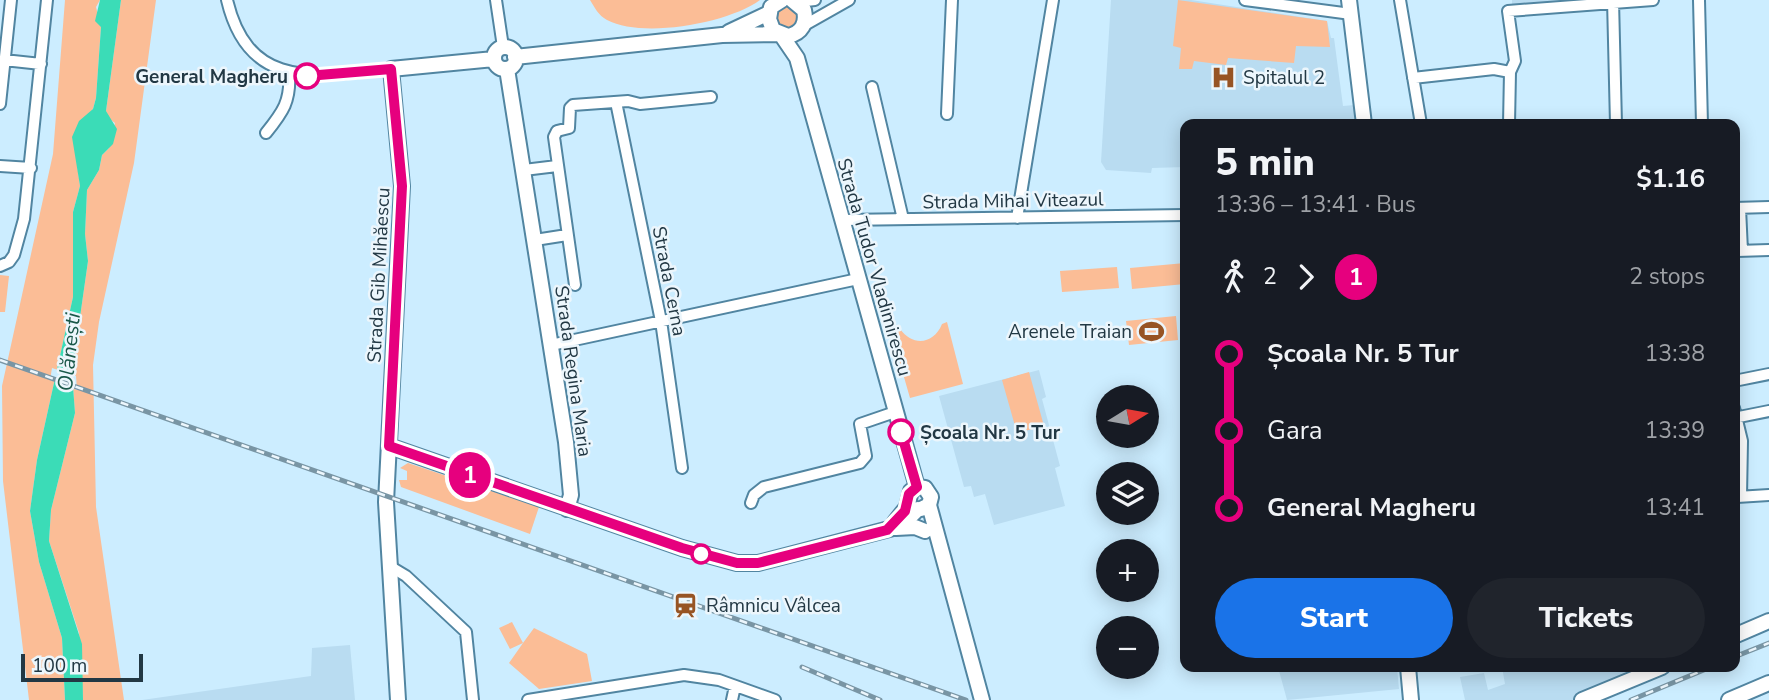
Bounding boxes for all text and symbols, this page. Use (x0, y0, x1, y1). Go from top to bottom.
marker: General Magheru (294, 63, 320, 89)
hospital icon: Spitalul 2 (1209, 63, 1237, 91)
place label: General Magheru (135, 64, 288, 90)
place label: Spitalul 2 (1243, 65, 1325, 91)
text: 5 min (1215, 137, 1315, 188)
street label: Strada Tudor Vladimirescu (830, 155, 918, 379)
text: $1.16 (1636, 161, 1705, 196)
street label: Strada Mihai Viteazul (922, 186, 1104, 216)
street label: Strada Gib Mihăescu (361, 187, 397, 363)
text: 13:36 – 13:41 · Bus (1215, 189, 1416, 220)
street label: Strada Cerna (646, 224, 692, 338)
icon: walk (1215, 258, 1253, 296)
icon: forward (1287, 258, 1325, 296)
text: 2 (1263, 261, 1277, 292)
text: 1 (1349, 261, 1363, 293)
text: 2 stops (1629, 261, 1705, 292)
street label: Strada Regina Maria (548, 284, 598, 458)
water label: Olănești (51, 310, 87, 393)
sports icon: Arenele Traian (1138, 317, 1166, 345)
place label: Arenele Traian (1008, 319, 1132, 345)
text: Școala Nr. 5 Tur (1267, 336, 1459, 371)
text: 13:38 (1645, 338, 1705, 369)
north arrow (1096, 385, 1158, 448)
map controls (1096, 385, 1159, 679)
text: Gara (1267, 413, 1323, 448)
text: 13:39 (1645, 415, 1705, 446)
marker: Școala Nr. 5 Tur (888, 419, 914, 445)
place label: Școala Nr. 5 Tur (920, 420, 1061, 446)
line badge: 1 (447, 452, 493, 498)
text: 1 (463, 459, 477, 491)
button: layers (1096, 462, 1159, 525)
text: General Magheru (1267, 490, 1476, 525)
text: 13:41 (1645, 492, 1705, 523)
button: + (1096, 539, 1159, 602)
unlabelled marker (691, 544, 711, 564)
button: Start (1215, 578, 1453, 658)
button: Tickets (1467, 578, 1705, 658)
station icon: Râmnicu Vâlcea (672, 591, 700, 619)
place label: Râmnicu Vâlcea (706, 593, 841, 619)
button: − (1096, 616, 1159, 679)
scale bar (21, 651, 144, 683)
text: 100 m (32, 653, 87, 679)

